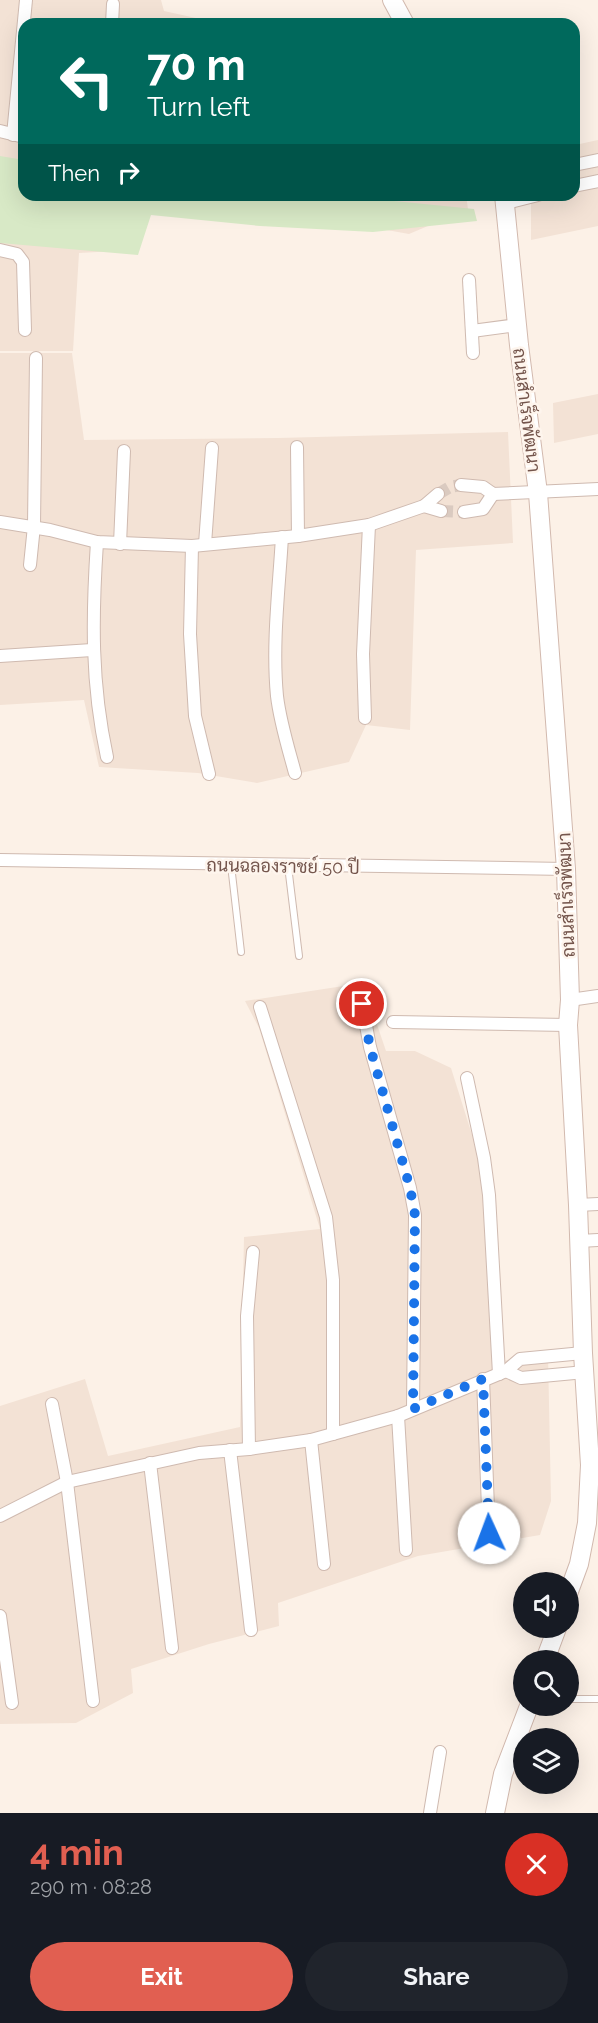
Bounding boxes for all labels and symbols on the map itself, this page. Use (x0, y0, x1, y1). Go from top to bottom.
street label: ถนนสำเร็จพัฒนา (509, 346, 548, 473)
street label: ถนนสำเร็จพัฒนา (550, 832, 579, 958)
street label: ถนนฉลองราชย์ 50 ปี (206, 852, 360, 878)
pin (336, 978, 387, 1029)
position arrow (457, 1501, 521, 1565)

